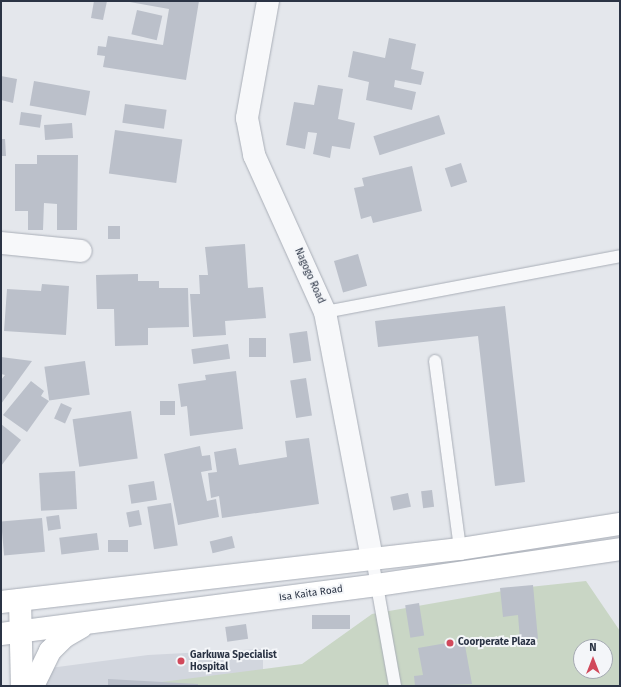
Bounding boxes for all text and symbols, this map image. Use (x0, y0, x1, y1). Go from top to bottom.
street label: Nagogo Road (291, 246, 327, 306)
street label: Isa Kaita Road (278, 584, 344, 604)
place label: Coorperate Plaza (458, 637, 536, 649)
marker: Coorperate Plaza (445, 638, 455, 648)
north arrow (573, 639, 613, 679)
text: N (589, 641, 597, 654)
place label: Garkuwa Specialist Hospital (190, 649, 277, 672)
marker: Garkuwa Specialist Hospital (175, 655, 187, 667)

